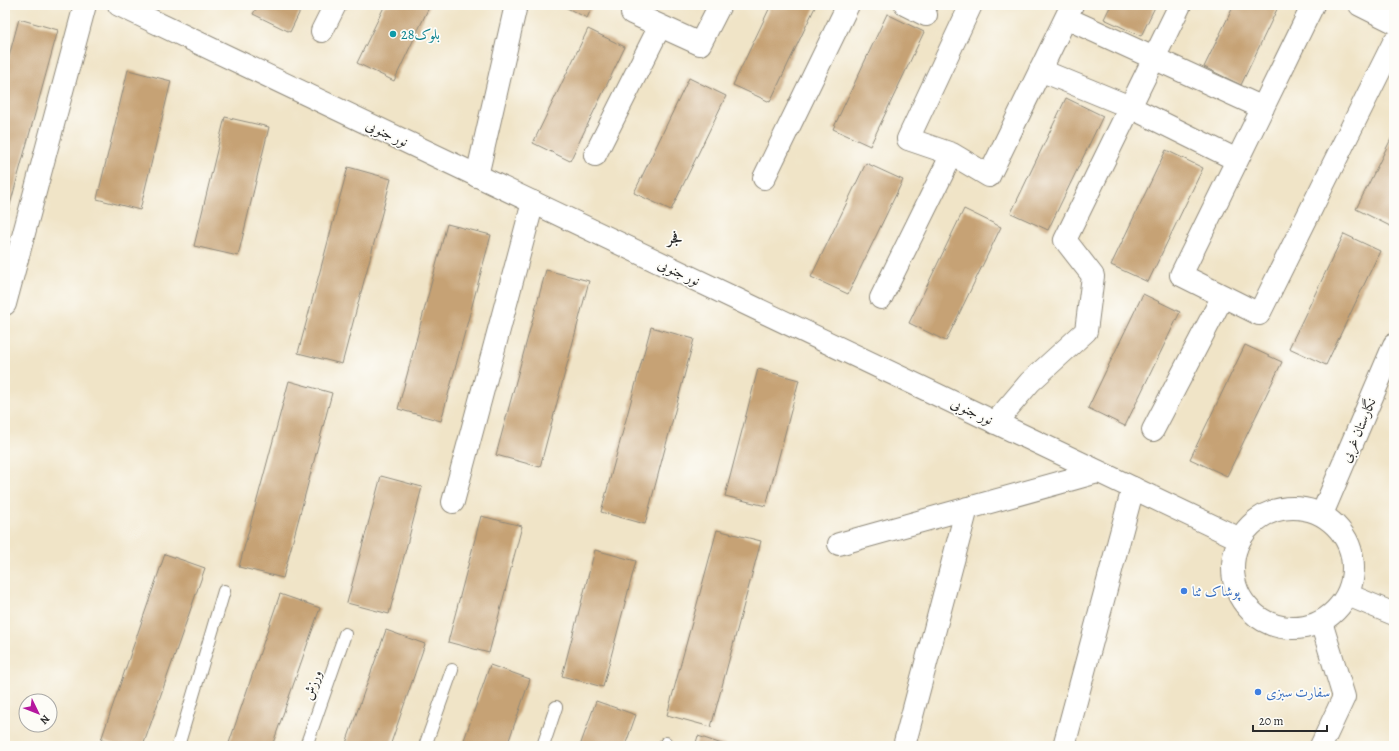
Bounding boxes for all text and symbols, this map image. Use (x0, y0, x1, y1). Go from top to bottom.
place label: بلوک28 (401, 25, 440, 44)
marker: بلوک28 (388, 29, 398, 39)
street label: نور جنوبی (363, 115, 411, 152)
district label: فجر (666, 228, 683, 248)
street label: نور جنوبی (655, 254, 703, 291)
street label: نور جنوبی (948, 393, 996, 430)
street label: نگارستان غربی (1336, 395, 1381, 465)
place label: پوشاک ثنا (1192, 582, 1242, 602)
marker: پوشاک ثنا (1179, 586, 1189, 596)
street label: ورزش (298, 668, 326, 703)
place label: سفارت سبزی (1266, 683, 1330, 702)
marker: سفارت سبزی (1253, 687, 1263, 697)
north arrow (18, 693, 58, 733)
scale bar (1253, 707, 1327, 733)
text: N (37, 711, 53, 728)
text: 20 m (1259, 713, 1283, 729)

